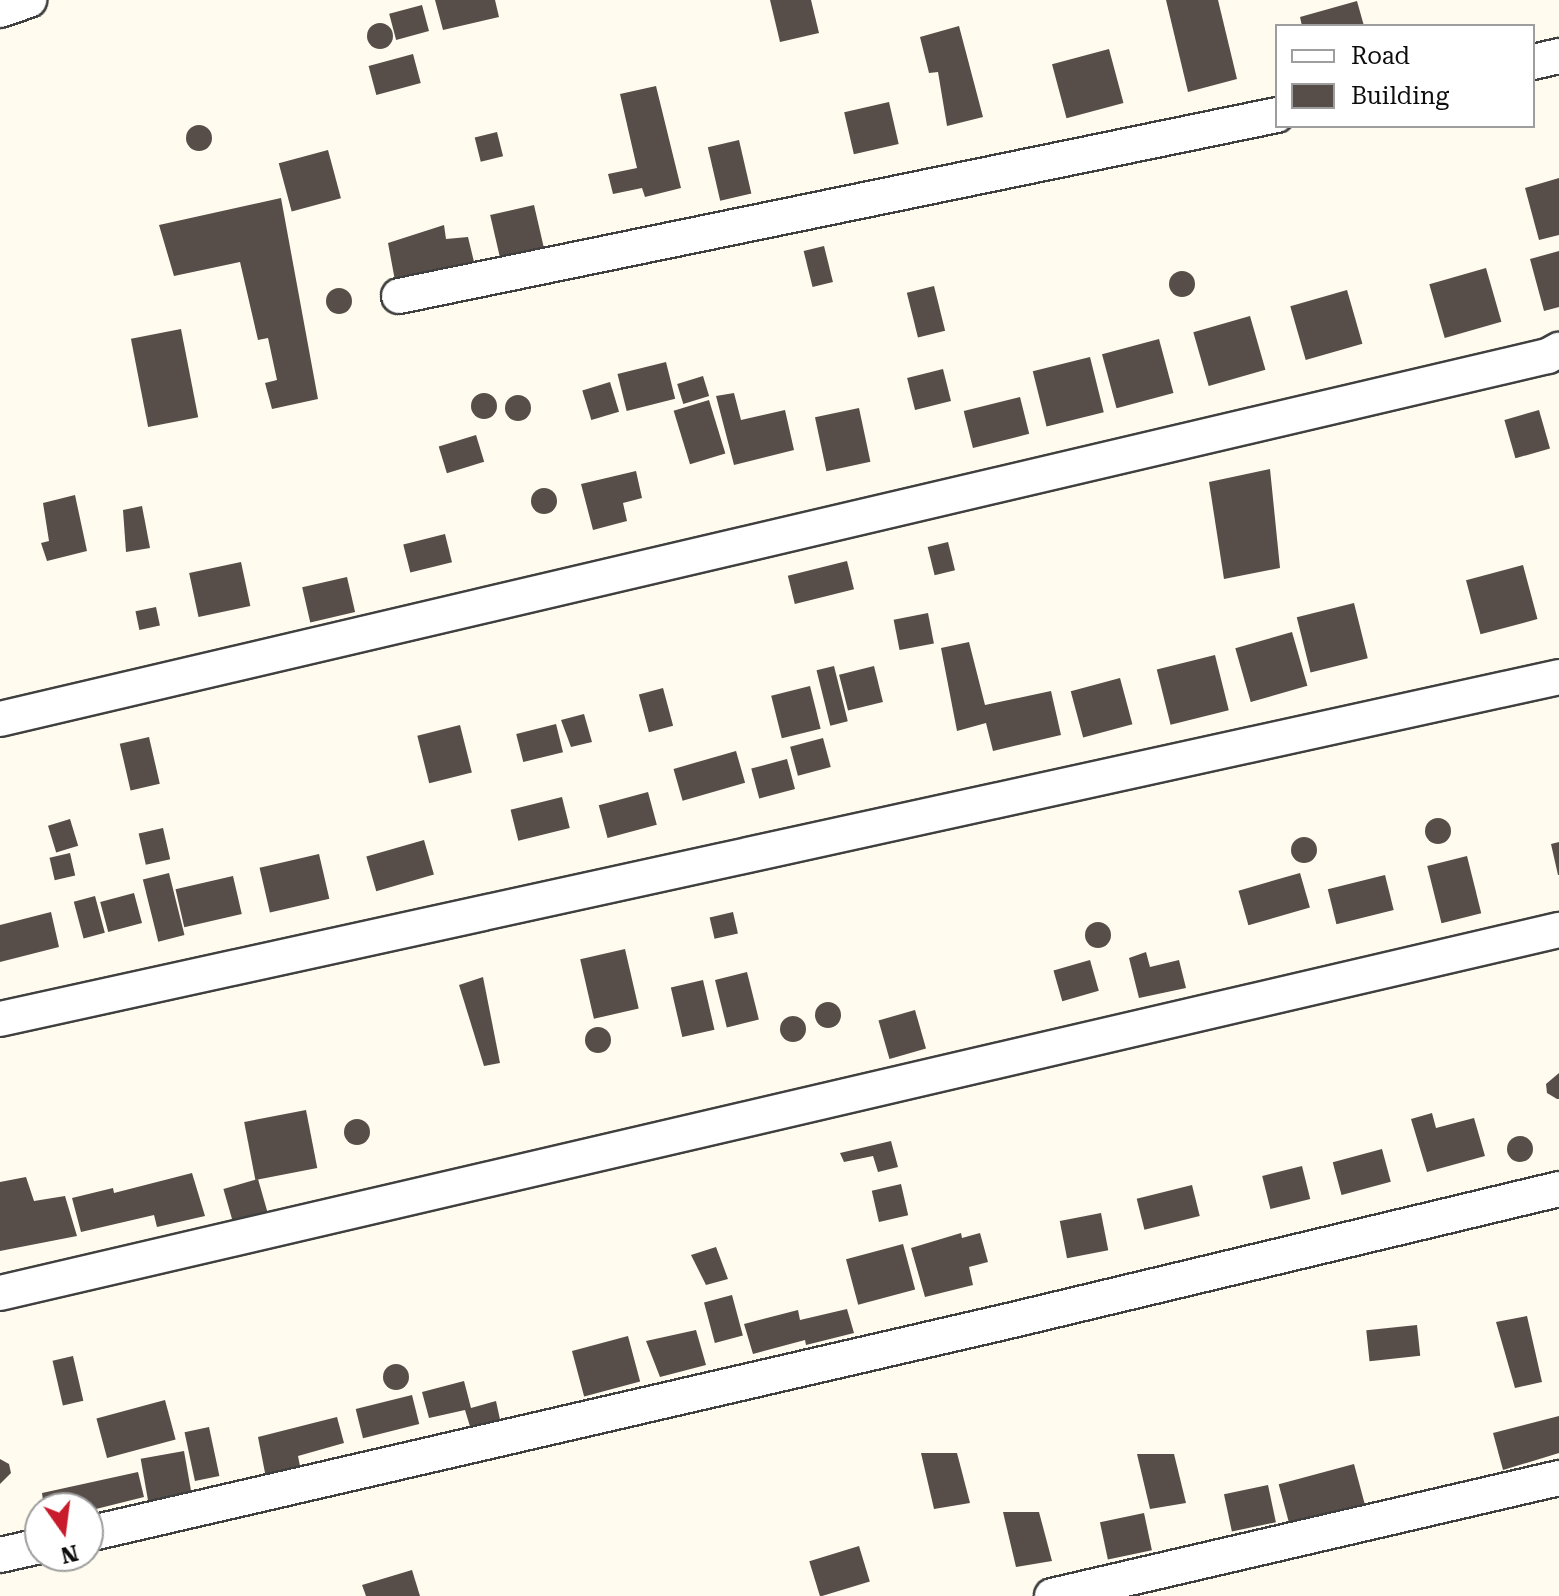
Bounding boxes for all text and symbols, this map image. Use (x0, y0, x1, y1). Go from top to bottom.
legend (1275, 24, 1535, 128)
text: Road (1351, 42, 1410, 70)
text: Building (1351, 82, 1449, 110)
north arrow (24, 1492, 104, 1572)
text: N (58, 1540, 81, 1568)

